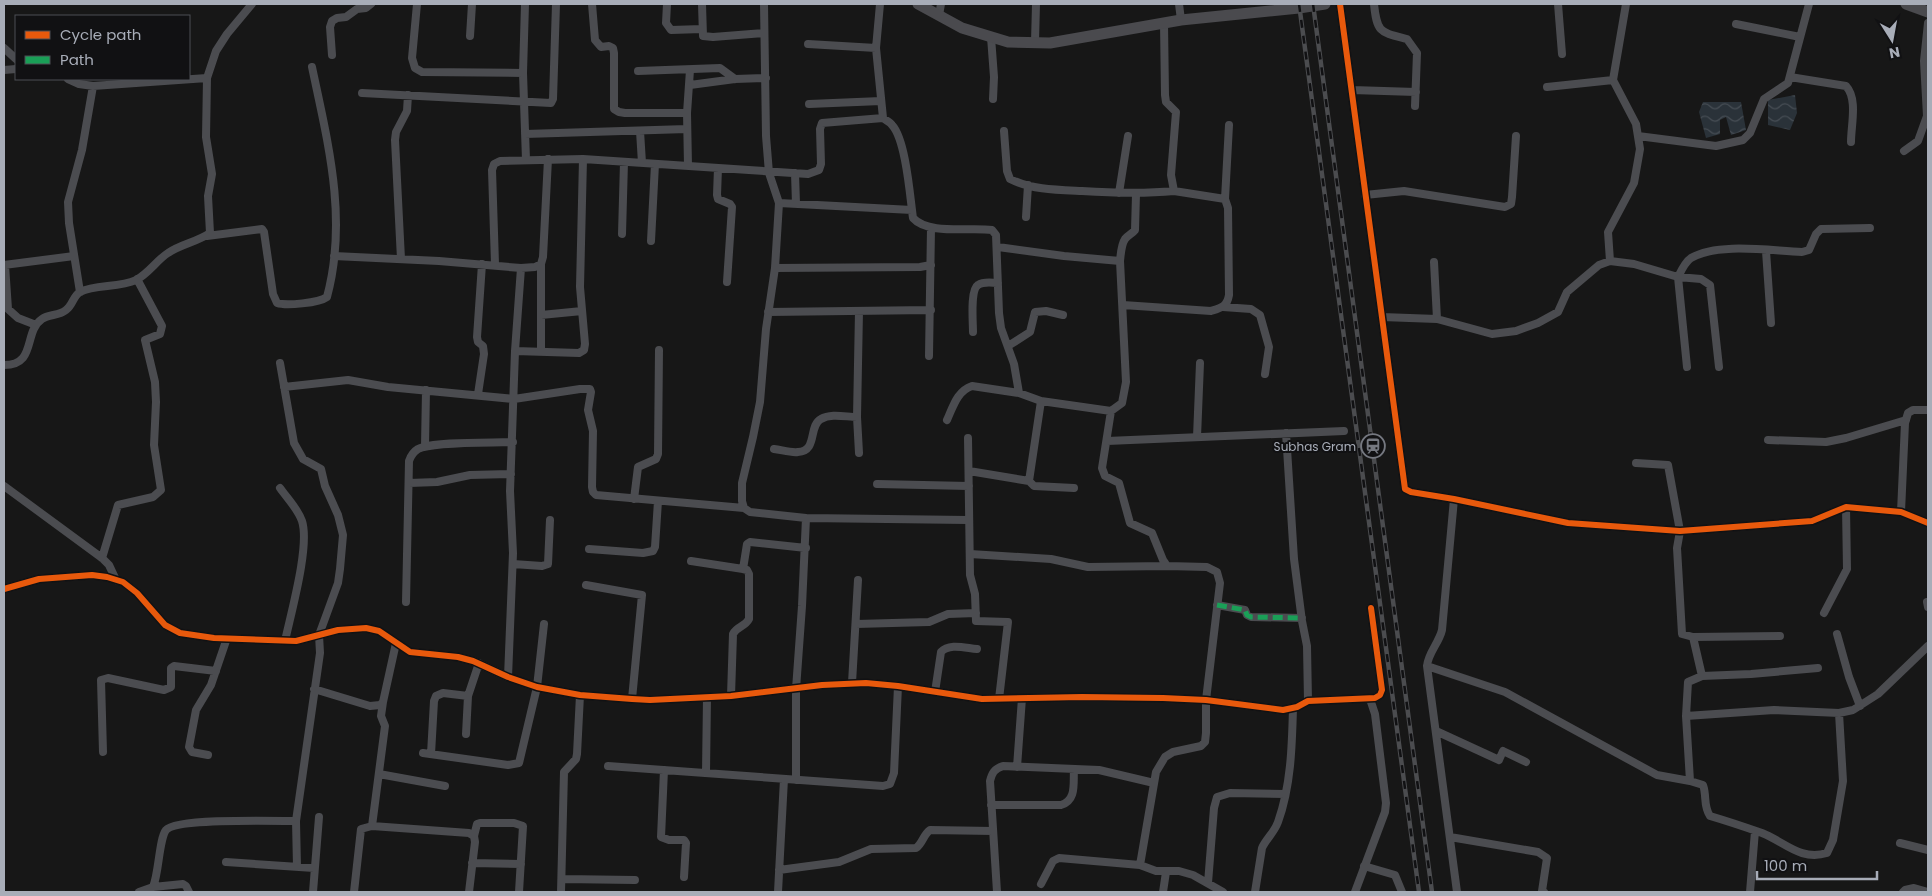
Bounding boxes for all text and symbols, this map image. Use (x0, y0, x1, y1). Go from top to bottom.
legend (15, 15, 190, 80)
north arrow (1867, 15, 1917, 65)
text: Cycle path (60, 24, 141, 45)
text: N (1887, 42, 1902, 64)
text: Path (60, 49, 94, 70)
station icon: Subhas Gram (1360, 433, 1386, 459)
place label: Subhas Gram (1274, 438, 1356, 455)
scale bar (1757, 848, 1877, 880)
text: 100 m (1764, 855, 1807, 876)

